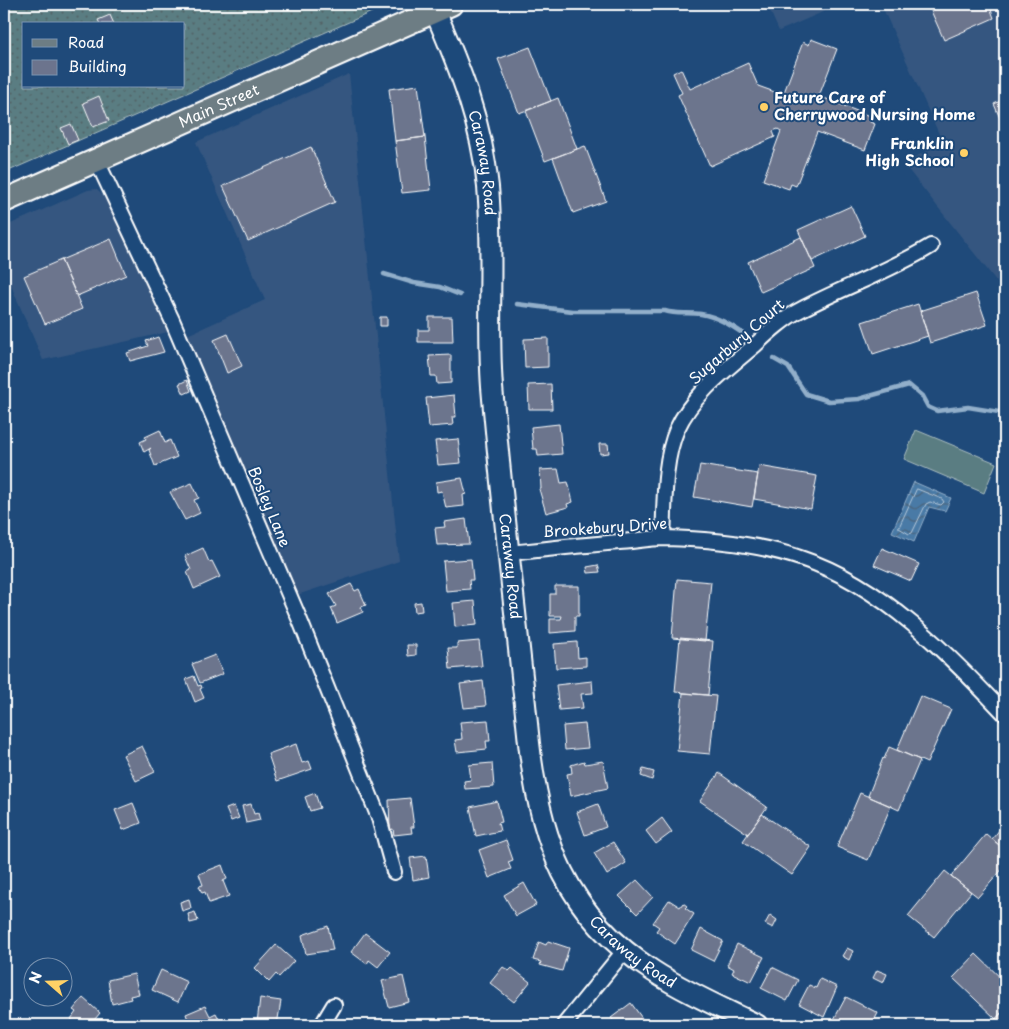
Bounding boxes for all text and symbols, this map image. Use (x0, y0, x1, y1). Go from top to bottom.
legend (22, 22, 185, 88)
text: Road (68, 30, 104, 53)
text: Building (68, 54, 127, 77)
street label: Main Street (175, 77, 262, 133)
place label: Future Care of Cherrywood Nursing Home (774, 85, 975, 125)
marker: Future Care of Cherrywood Nursing Home (758, 101, 770, 113)
street label: Caraway Road (463, 107, 503, 216)
place label: Franklin High School (866, 131, 954, 171)
marker: Franklin High School (958, 147, 970, 159)
street label: Sugarbury Court (683, 293, 789, 389)
street label: Bosley Lane (243, 462, 298, 550)
street label: Brookebury Drive (542, 511, 668, 542)
street label: Caraway Road (494, 512, 529, 620)
street label: Caraway Road (585, 910, 681, 993)
north arrow (22, 956, 72, 1006)
text: N (24, 969, 47, 986)

